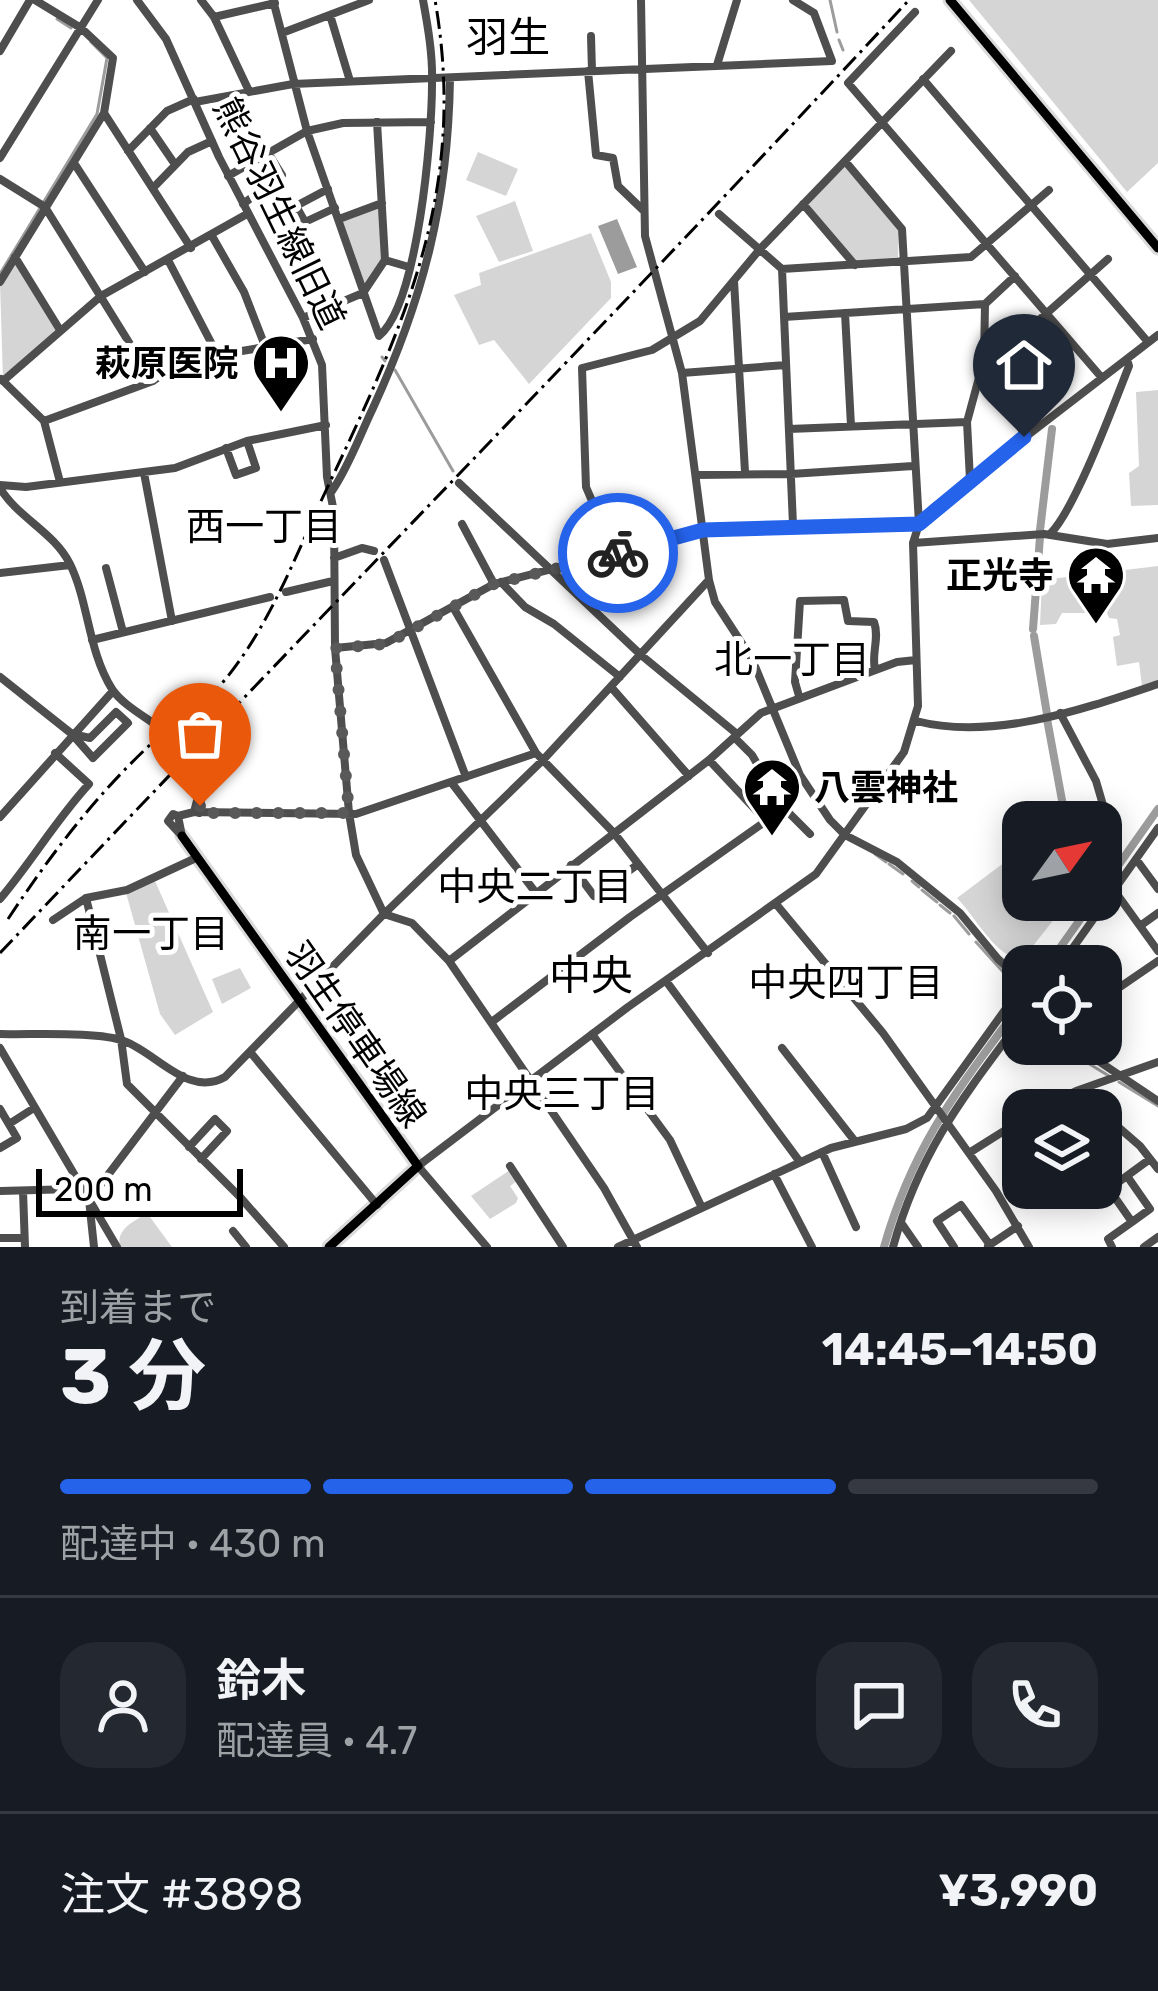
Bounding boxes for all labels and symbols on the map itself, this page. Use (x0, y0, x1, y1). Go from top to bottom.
district label: 羽生 (466, 13, 550, 63)
street label: 熊谷羽生線旧道 (205, 91, 354, 336)
pin (973, 314, 1075, 437)
hospital icon: 萩原医院 (250, 332, 312, 414)
place label: 萩原医院 (95, 342, 239, 385)
courier (558, 493, 678, 613)
district label: 西一丁目 (186, 504, 342, 550)
temple icon: 正光寺 (1065, 544, 1127, 626)
place label: 正光寺 (946, 554, 1054, 597)
district label: 北一丁目 (714, 637, 870, 683)
pin (149, 683, 251, 806)
temple icon: 八雲神社 (741, 756, 803, 838)
place label: 八雲神社 (814, 766, 958, 809)
north arrow (1002, 801, 1122, 921)
district label: 中央二丁目 (437, 864, 633, 910)
district label: 南一丁目 (73, 911, 229, 957)
street label: 羽生停車場線 (276, 933, 435, 1135)
district label: 中央 (549, 951, 633, 1001)
district label: 中央四丁目 (748, 960, 944, 1006)
district label: 中央三丁目 (464, 1071, 660, 1117)
scale bar (36, 1163, 243, 1216)

